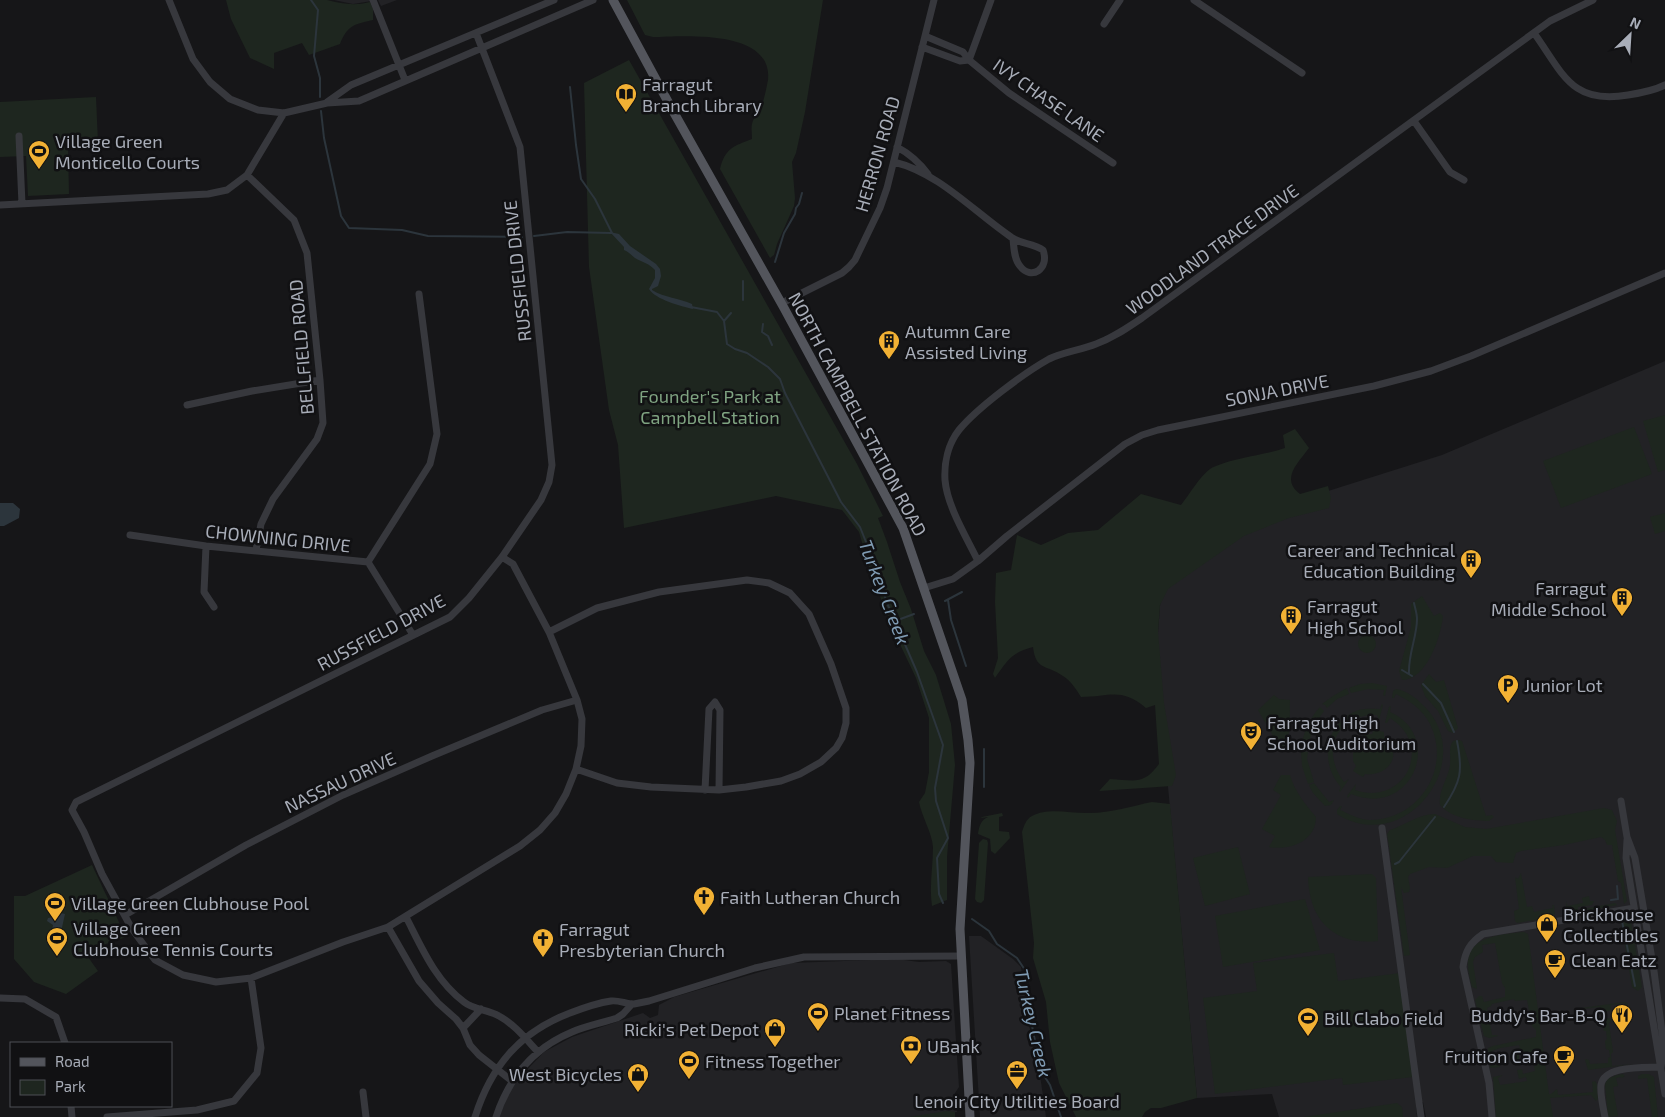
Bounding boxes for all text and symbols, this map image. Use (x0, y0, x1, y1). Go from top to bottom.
north arrow (1605, 10, 1655, 60)
text: N (1628, 13, 1644, 33)
street label: IVY CHASE LANE (989, 54, 1109, 146)
place label: Farragut Branch Library (642, 73, 762, 116)
library icon: Farragut Branch Library (614, 82, 638, 113)
street label: HERRON ROAD (850, 94, 904, 214)
place label: Village Green Monticello Courts (55, 130, 200, 173)
sports icon: Village Green Monticello Courts (27, 139, 51, 170)
street label: WOODLAND TRACE DRIVE (1122, 179, 1302, 319)
street label: RUSSFIELD DRIVE (499, 199, 535, 343)
street label: BELLFIELD ROAD (284, 278, 318, 416)
street label: NORTH CAMPBELL STATION ROAD (784, 288, 932, 540)
place label: Autumn Care Assisted Living (905, 320, 1027, 363)
building icon: Autumn Care Assisted Living (877, 329, 901, 360)
street label: SONJA DRIVE (1224, 369, 1330, 411)
park label: Founder's Park at Campbell Station (639, 385, 781, 428)
street label: CHOWNING DRIVE (204, 519, 352, 557)
water label: Turkey Creek (853, 536, 916, 648)
place label: Career and Technical Education Building (1287, 539, 1456, 582)
building icon: Career and Technical Education Building (1459, 548, 1483, 579)
place label: Farragut Middle School (1491, 577, 1607, 620)
building icon: Farragut Middle School (1610, 586, 1634, 617)
street label: RUSSFIELD DRIVE (313, 589, 449, 675)
place label: Farragut High School (1307, 595, 1404, 638)
building icon: Farragut High School (1279, 604, 1303, 635)
parking icon: Junior Lot (1496, 673, 1520, 704)
place label: Junior Lot (1524, 674, 1603, 696)
place label: Farragut High School Auditorium (1267, 711, 1416, 754)
theatre icon: Farragut High School Auditorium (1239, 720, 1263, 751)
street label: NASSAU DRIVE (281, 747, 399, 817)
church icon: Faith Lutheran Church (692, 885, 716, 916)
place label: Faith Lutheran Church (720, 886, 900, 908)
sports icon: Village Green Clubhouse Pool (43, 891, 67, 922)
place label: Village Green Clubhouse Pool (71, 892, 310, 914)
place label: Brickhouse Collectibles (1563, 903, 1658, 946)
shop icon: Brickhouse Collectibles (1535, 912, 1559, 943)
place label: Village Green Clubhouse Tennis Courts (73, 917, 273, 960)
place label: Farragut Presbyterian Church (559, 918, 725, 961)
sports icon: Village Green Clubhouse Tennis Courts (45, 926, 69, 957)
church icon: Farragut Presbyterian Church (531, 927, 555, 958)
cafe icon: Clean Eatz (1543, 948, 1567, 979)
place label: Clean Eatz (1571, 949, 1657, 971)
water label: Turkey Creek (1009, 966, 1058, 1080)
sports icon: Planet Fitness (806, 1001, 830, 1032)
place label: Planet Fitness (834, 1002, 950, 1024)
restaurant icon: Buddy's Bar-B-Q (1610, 1003, 1634, 1034)
place label: Buddy's Bar-B-Q (1471, 1004, 1606, 1026)
sports icon: Bill Clabo Field (1296, 1006, 1320, 1037)
place label: Bill Clabo Field (1324, 1007, 1443, 1029)
shop icon: Ricki's Pet Depot (763, 1017, 787, 1048)
place label: Ricki's Pet Depot (624, 1018, 759, 1040)
bank icon: UBank (899, 1034, 923, 1065)
place label: UBank (927, 1035, 980, 1057)
legend (10, 1042, 172, 1107)
cafe icon: Fruition Cafe (1552, 1044, 1576, 1075)
place label: Fruition Cafe (1444, 1045, 1548, 1067)
sports icon: Fitness Together (677, 1049, 701, 1080)
place label: Fitness Together (705, 1050, 841, 1072)
text: Road (55, 1052, 90, 1070)
office icon: Lenoir City Utilities Board (1005, 1059, 1029, 1090)
shop icon: West Bicycles (626, 1062, 650, 1093)
place label: West Bicycles (509, 1063, 622, 1085)
text: Park (55, 1077, 86, 1095)
place label: Lenoir City Utilities Board (914, 1090, 1120, 1112)

